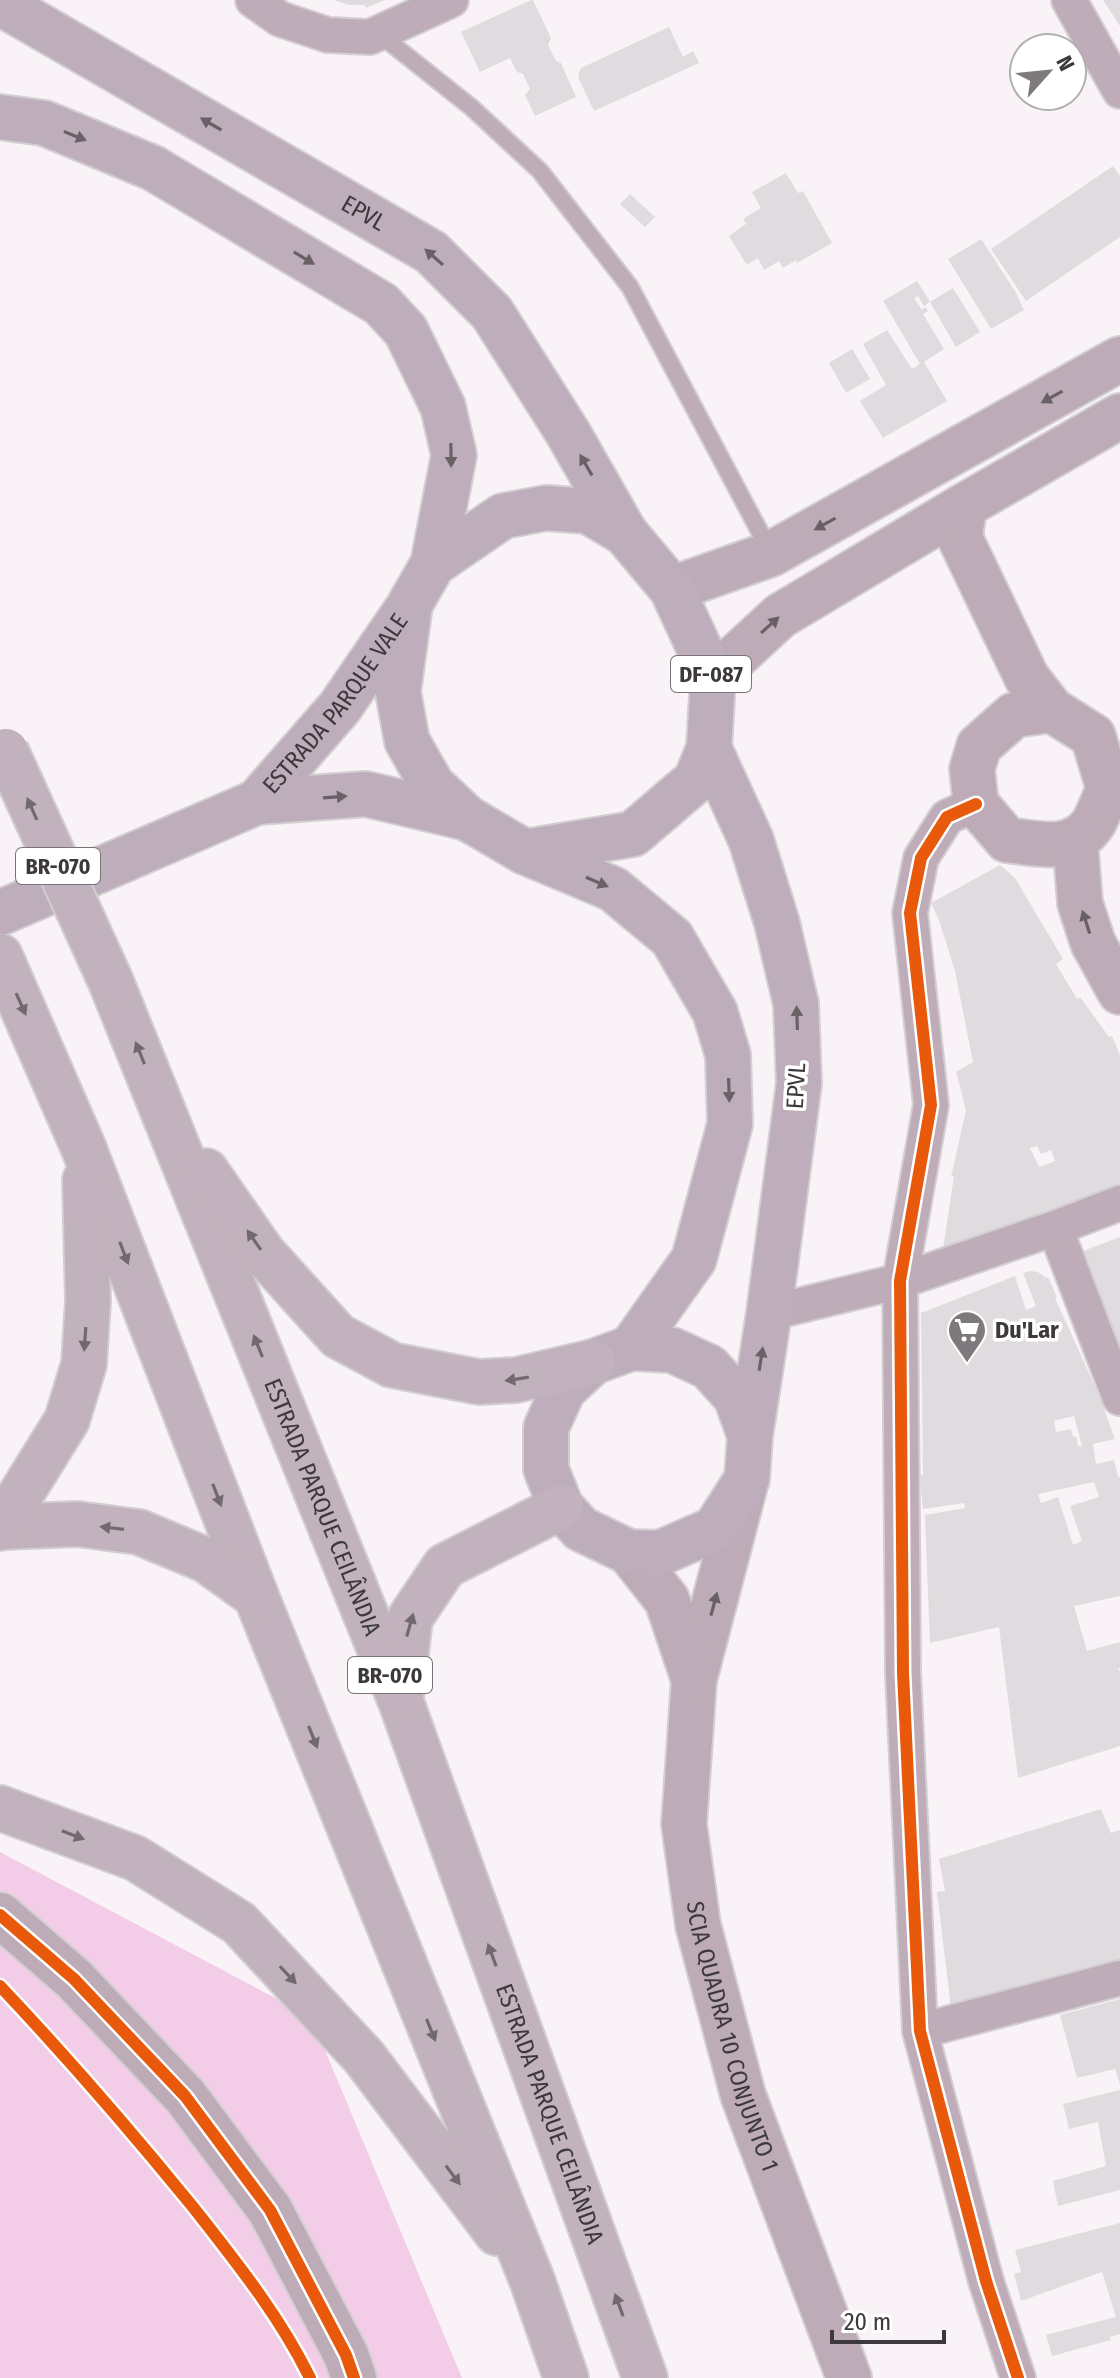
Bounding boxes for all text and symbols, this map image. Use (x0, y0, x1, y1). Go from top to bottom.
north arrow (1008, 32, 1088, 112)
text: N (1050, 51, 1080, 75)
one-way arrow (200, 117, 222, 131)
one-way arrow (63, 130, 87, 143)
street label: EPVL (337, 189, 391, 237)
one-way arrow (425, 249, 445, 266)
one-way arrow (293, 251, 315, 265)
one-way arrow (1041, 390, 1063, 404)
one-way arrow (445, 443, 457, 468)
one-way arrow (579, 454, 593, 476)
one-way arrow (814, 517, 836, 531)
street label: ESTRADA PARQUE VALE (257, 608, 414, 799)
one-way arrow (760, 616, 779, 634)
road number: DF-087 (671, 656, 751, 692)
one-way arrow (323, 790, 348, 803)
one-way arrow (25, 797, 39, 820)
road number: BR-070 (16, 848, 100, 884)
one-way arrow (585, 875, 609, 888)
one-way arrow (1079, 910, 1092, 934)
one-way arrow (14, 992, 28, 1015)
one-way arrow (790, 1005, 803, 1030)
one-way arrow (133, 1041, 146, 1065)
street label: EPVL (781, 1062, 811, 1110)
one-way arrow (723, 1078, 736, 1103)
one-way arrow (247, 1229, 262, 1250)
one-way arrow (118, 1241, 131, 1265)
supermarket icon: Du'Lar (946, 1309, 988, 1364)
place label: Du'Lar (995, 1316, 1059, 1344)
one-way arrow (78, 1327, 91, 1352)
one-way arrow (251, 1334, 264, 1358)
one-way arrow (756, 1346, 768, 1371)
one-way arrow (504, 1373, 529, 1386)
street label: ESTRADA PARQUE CEILÂNDIA (258, 1374, 387, 1640)
one-way arrow (211, 1484, 224, 1508)
one-way arrow (99, 1521, 124, 1534)
one-way arrow (708, 1592, 721, 1616)
one-way arrow (404, 1613, 417, 1637)
road number: BR-070 (348, 1657, 432, 1693)
one-way arrow (307, 1725, 320, 1749)
one-way arrow (61, 1829, 85, 1842)
street label: SCIA QUADRA 10 CONJUNTO 1 (681, 1899, 784, 2175)
one-way arrow (485, 1943, 498, 1967)
one-way arrow (278, 1965, 296, 1984)
street label: ESTRADA PARQUE CEILÂNDIA (490, 1980, 610, 2248)
one-way arrow (425, 2018, 438, 2042)
one-way arrow (445, 2165, 461, 2185)
one-way arrow (612, 2292, 624, 2316)
scale bar (832, 2294, 944, 2344)
text: 20 m (844, 2308, 891, 2336)

